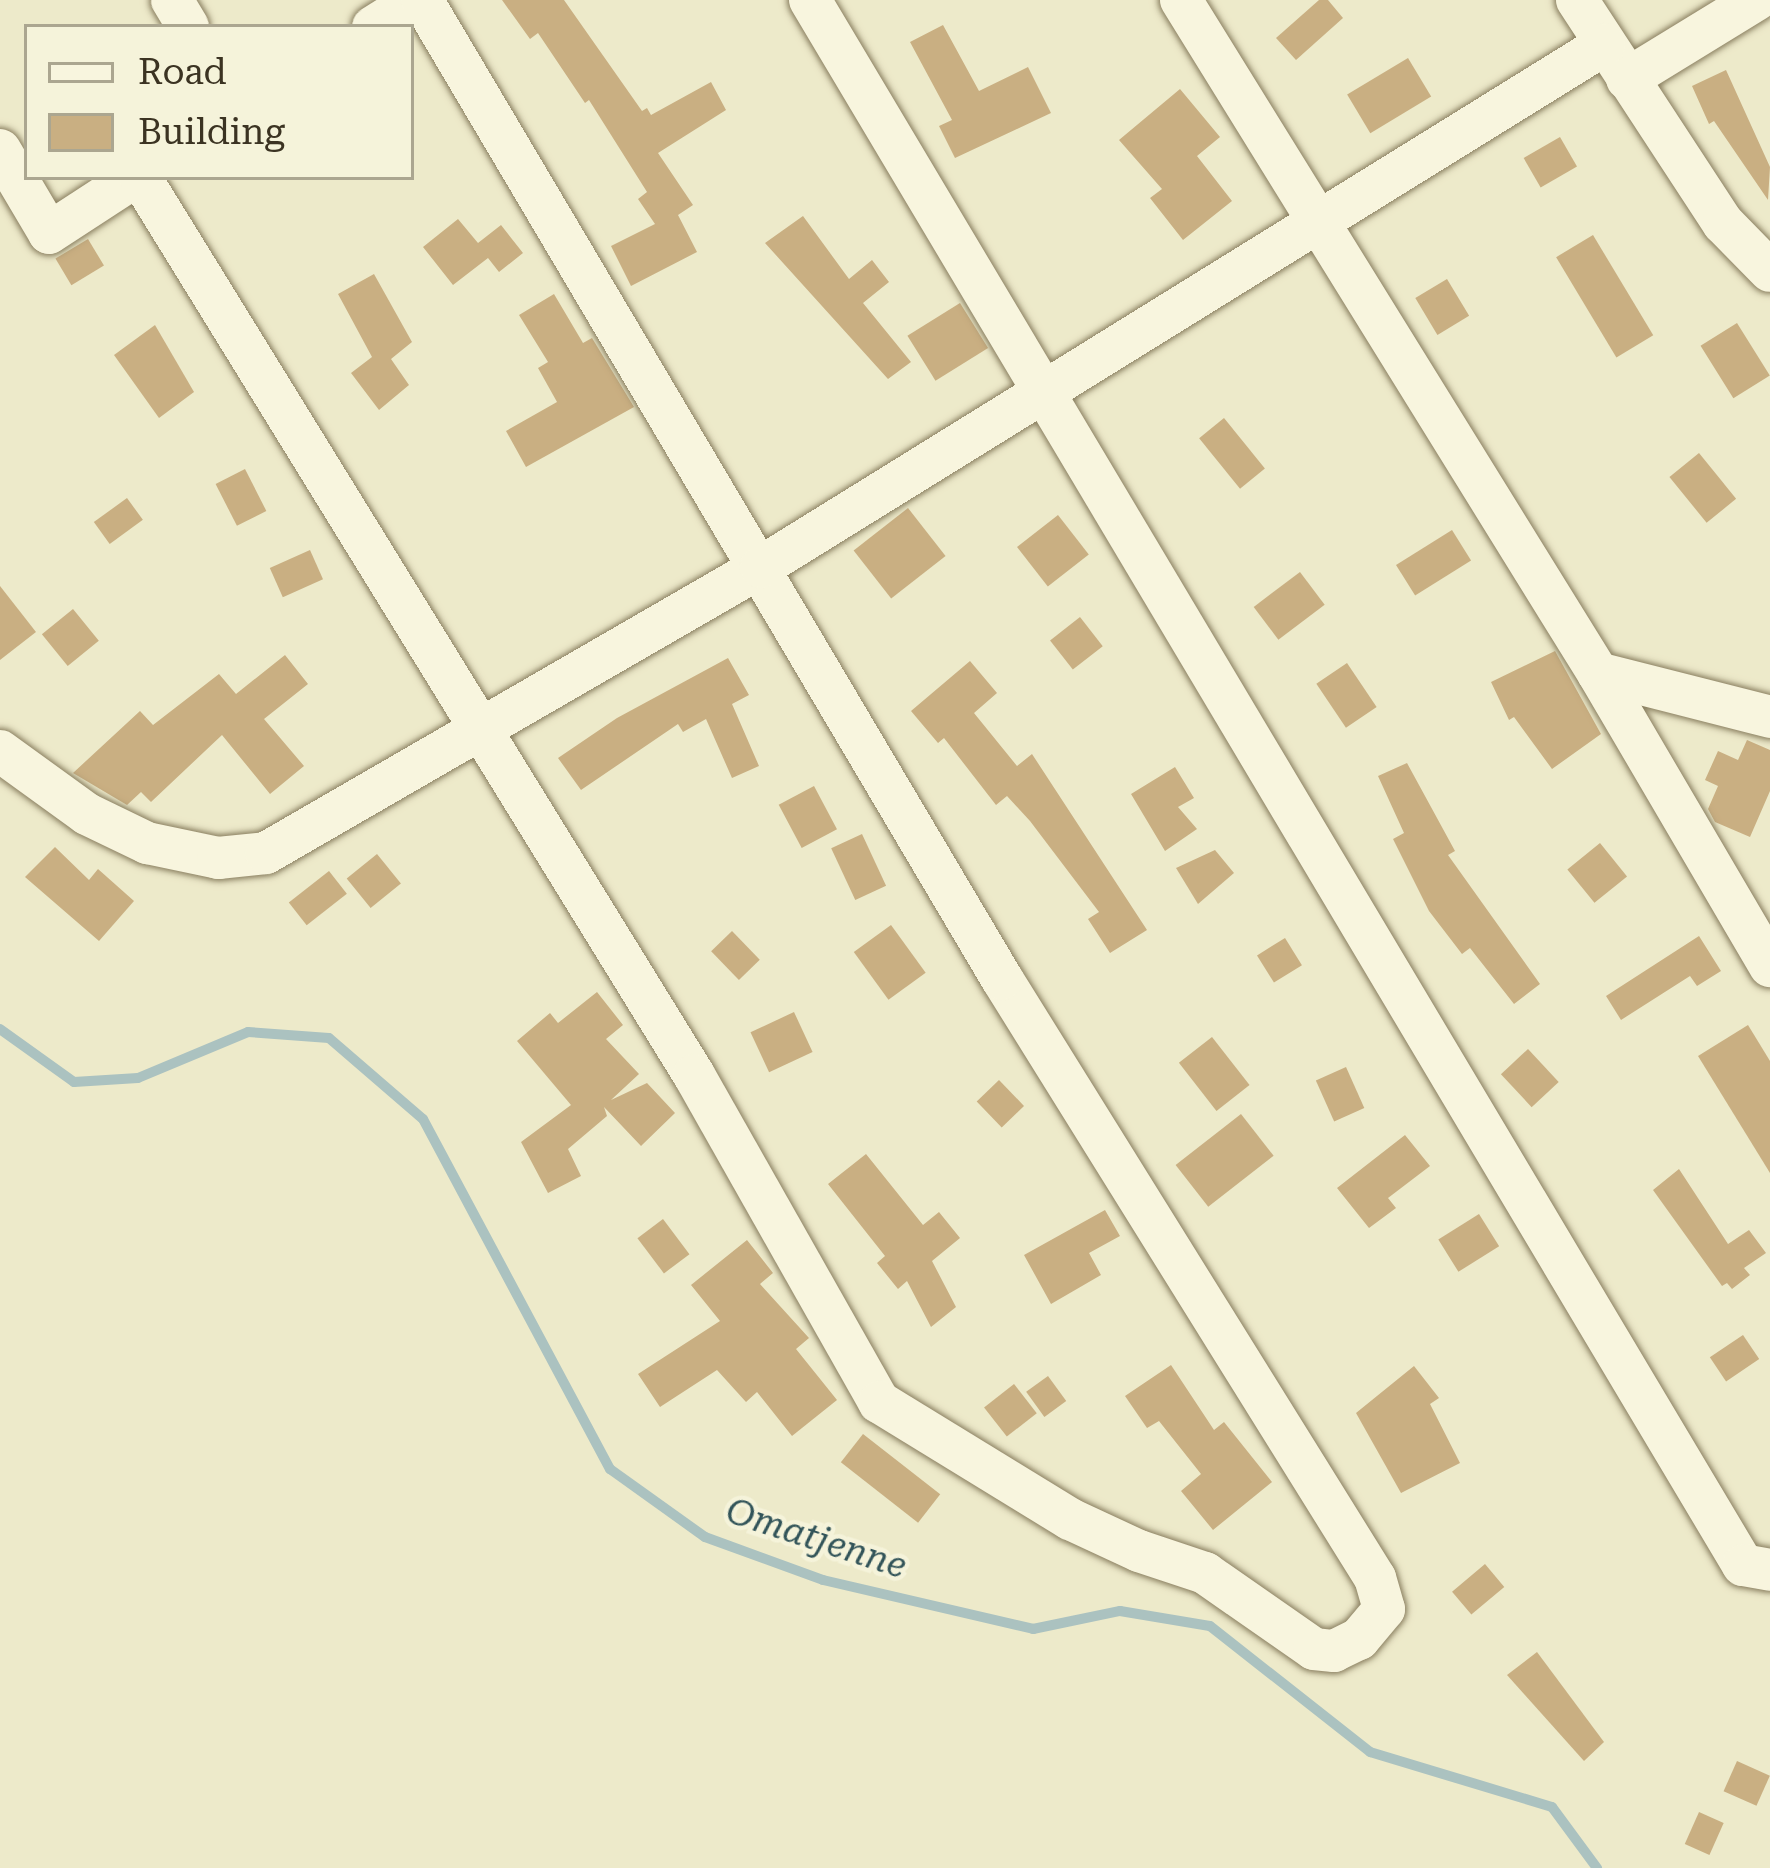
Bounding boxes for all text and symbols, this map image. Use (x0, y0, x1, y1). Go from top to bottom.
legend (24, 24, 414, 180)
text: Road (138, 51, 226, 93)
text: Building (138, 111, 285, 153)
water label: Omatjenne (720, 1490, 912, 1588)

